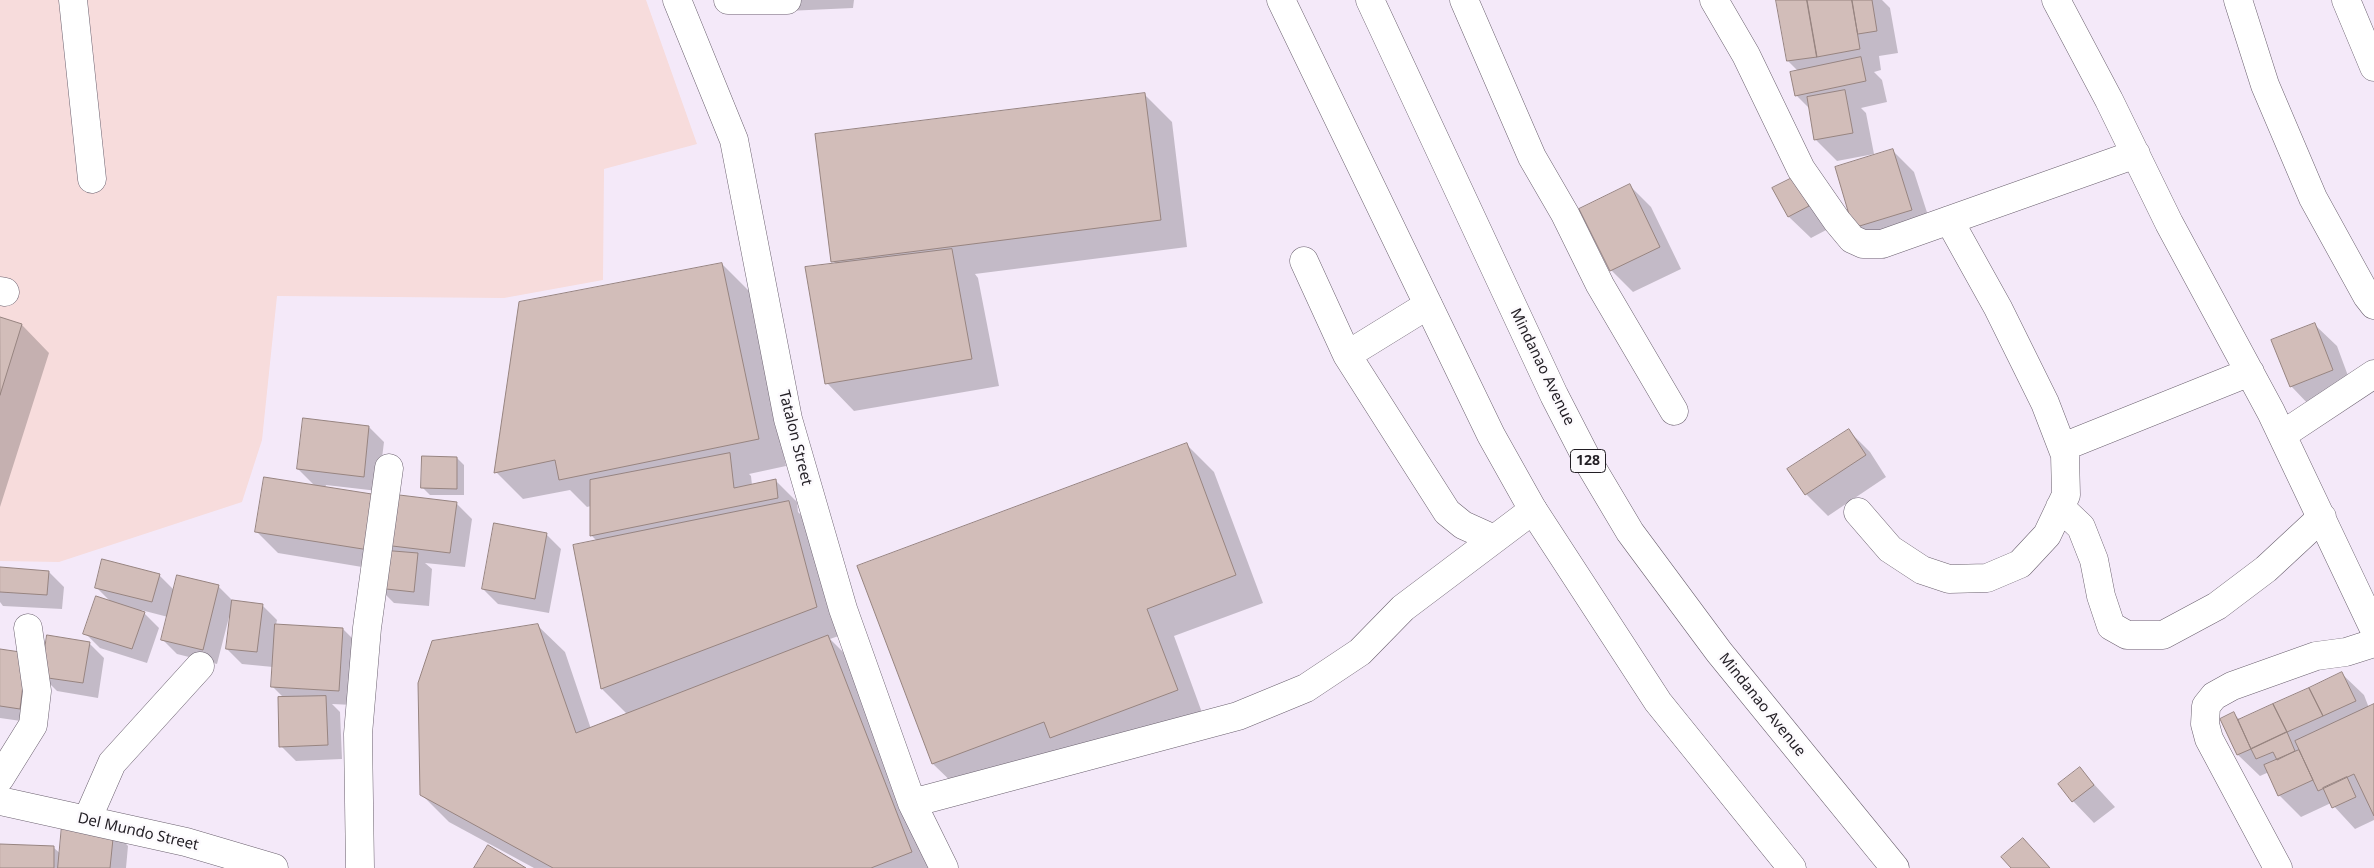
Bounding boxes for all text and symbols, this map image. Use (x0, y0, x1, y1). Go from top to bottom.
street label: Mindanao Avenue (1506, 306, 1578, 428)
street label: Tatalon Street (774, 389, 816, 487)
road number: 128 (1570, 450, 1606, 472)
street label: Mindanao Avenue (1715, 650, 1809, 760)
street label: Del Mundo Street (76, 809, 200, 855)

